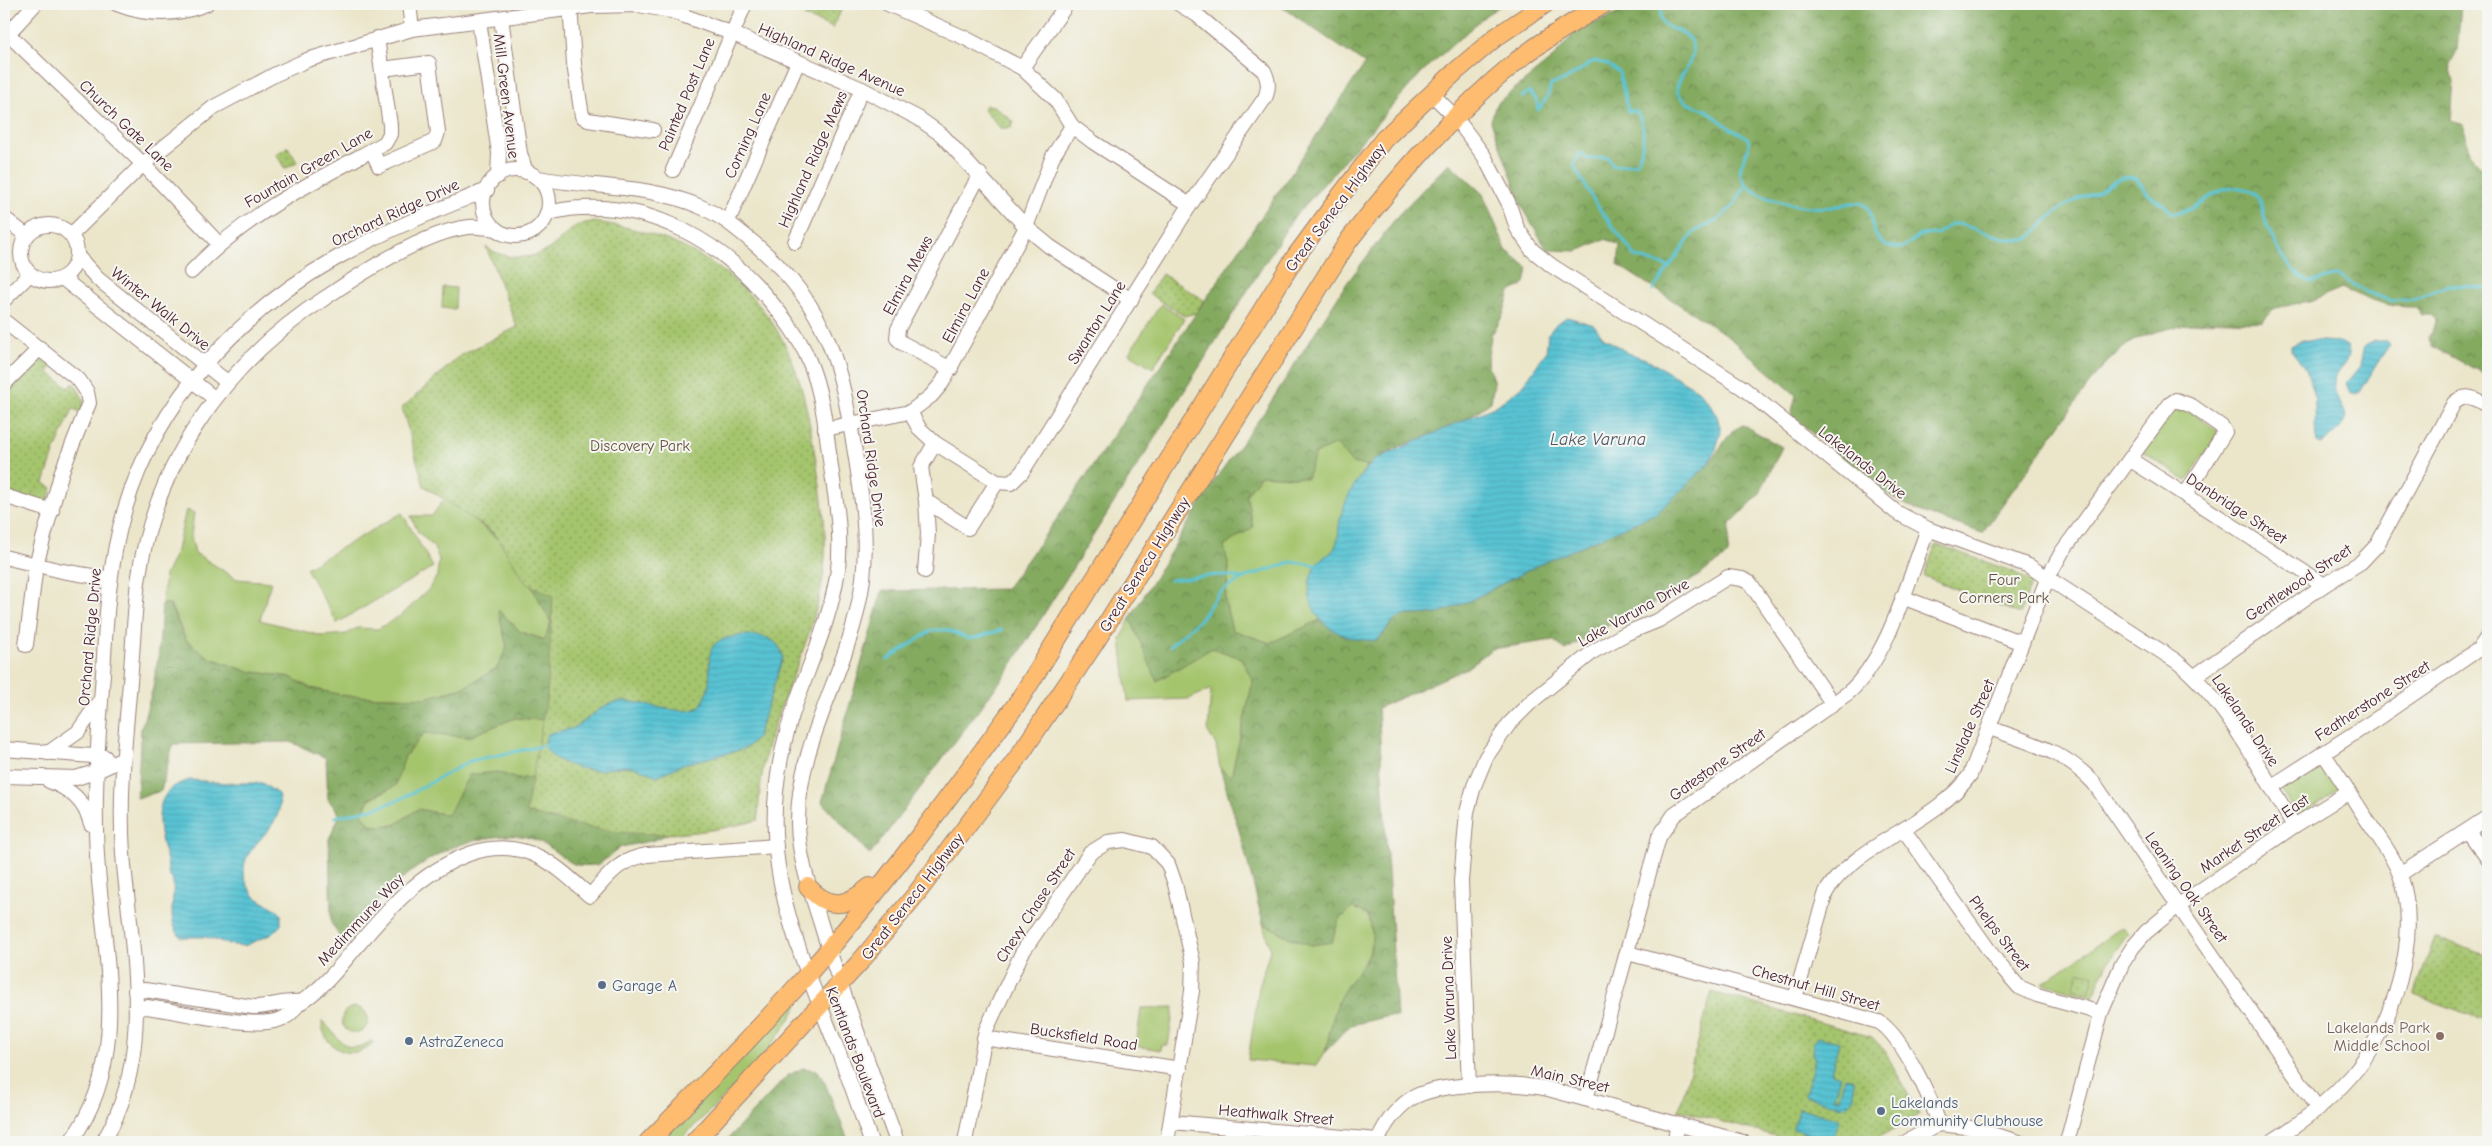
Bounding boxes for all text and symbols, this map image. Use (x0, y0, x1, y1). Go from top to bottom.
street label: Highland Ridge Avenue (755, 19, 908, 100)
street label: Mill Green Avenue (489, 33, 523, 160)
street label: Painted Post Lane (655, 35, 719, 154)
street label: Church Gate Lane (75, 76, 177, 175)
street label: Highland Ridge Mews (775, 88, 851, 231)
street label: Corning Lane (721, 89, 775, 181)
street label: Fountain Green Lane (241, 124, 376, 212)
street label: Great Seneca Highway (1282, 139, 1390, 275)
street label: Orchard Ridge Drive (329, 176, 462, 250)
street label: Elmira Mews (879, 232, 936, 318)
street label: Winter Walk Drive (107, 263, 214, 354)
street label: Elmira Lane (939, 265, 993, 346)
street label: Swanton Lane (1064, 278, 1130, 368)
street label: Orchard Ridge Drive (852, 388, 890, 528)
street label: Lakelands Drive (1815, 423, 1910, 503)
water label: Lake Varuna (1550, 429, 1646, 450)
park label: Discovery Park (590, 437, 690, 455)
street label: Danbridge Street (2183, 470, 2290, 548)
street label: Great Seneca Highway (1096, 493, 1194, 635)
street label: Gentlewood Street (2242, 540, 2356, 625)
street label: Orchard Ridge Drive (75, 567, 105, 707)
park label: Four Corners Park (1959, 571, 2050, 607)
street label: Lake Varuna Drive (1575, 575, 1692, 651)
street label: Featherstone Street (2312, 657, 2434, 745)
street label: Lakelands Drive (2208, 671, 2283, 770)
street label: Linslade Street (1941, 676, 1999, 776)
street label: Gatestone Street (1666, 725, 1769, 805)
street label: Market Street East (2197, 790, 2313, 877)
street label: Great Seneca Highway (858, 829, 968, 963)
street label: Leaning Oak Street (2141, 829, 2231, 947)
street label: Chevy Chase Street (992, 845, 1080, 966)
street label: Medimmune Way (314, 870, 408, 969)
street label: Phelps Street (1965, 892, 2034, 975)
street label: Lake Varuna Drive (1438, 936, 1460, 1060)
street label: Chestnut Hill Street (1750, 961, 1882, 1015)
place label: Garage A (612, 977, 677, 995)
marker: Garage A (596, 979, 608, 991)
street label: Kentlands Boulevard (822, 984, 888, 1120)
place label: Lakelands Park Middle School (2327, 1019, 2430, 1055)
street label: Bucksfield Road (1029, 1020, 1139, 1054)
marker: Lakelands Park Middle School (2434, 1030, 2446, 1042)
place label: AstraZeneca (419, 1033, 504, 1051)
marker: AstraZeneca (403, 1035, 415, 1047)
street label: Main Street (1529, 1061, 1611, 1097)
place label: Lakelands Community Clubhouse (1891, 1094, 2043, 1130)
street label: Heathwalk Street (1218, 1101, 1334, 1129)
marker: Lakelands Community Clubhouse (1875, 1105, 1887, 1117)

